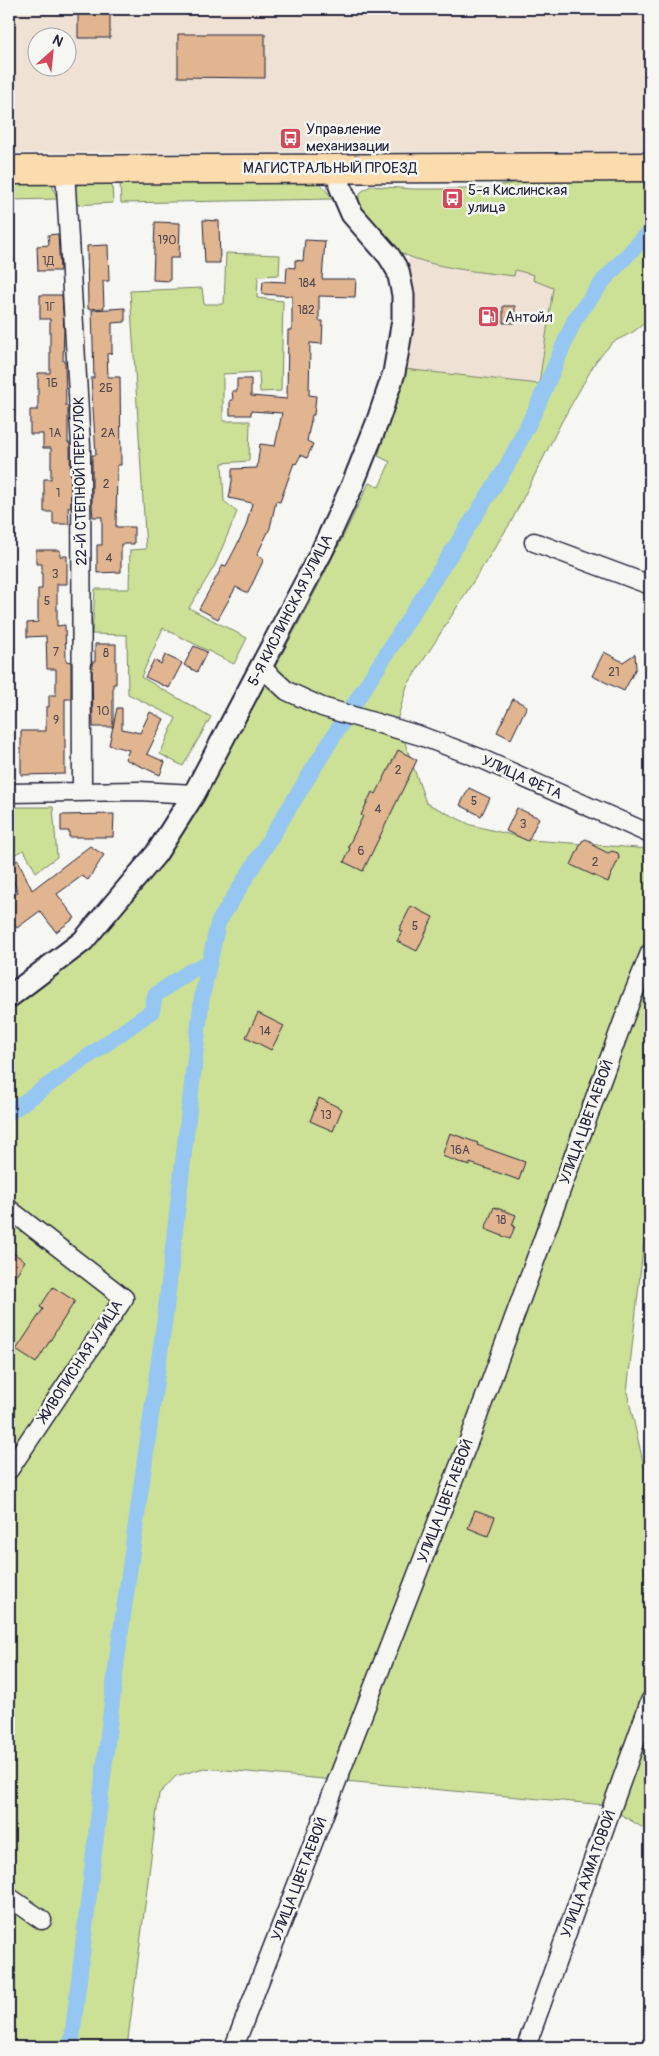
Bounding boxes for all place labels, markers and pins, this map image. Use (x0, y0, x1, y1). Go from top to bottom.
place label: Управление механизации (306, 120, 389, 156)
bus stop icon: Управление механизации (278, 126, 302, 150)
place label: 5-я Кислинская улица (467, 181, 567, 217)
bus stop icon: 5-я Кислинская улица (440, 187, 464, 211)
fuel station icon: Антойл (477, 305, 501, 329)
place label: Антойл (505, 308, 553, 327)

